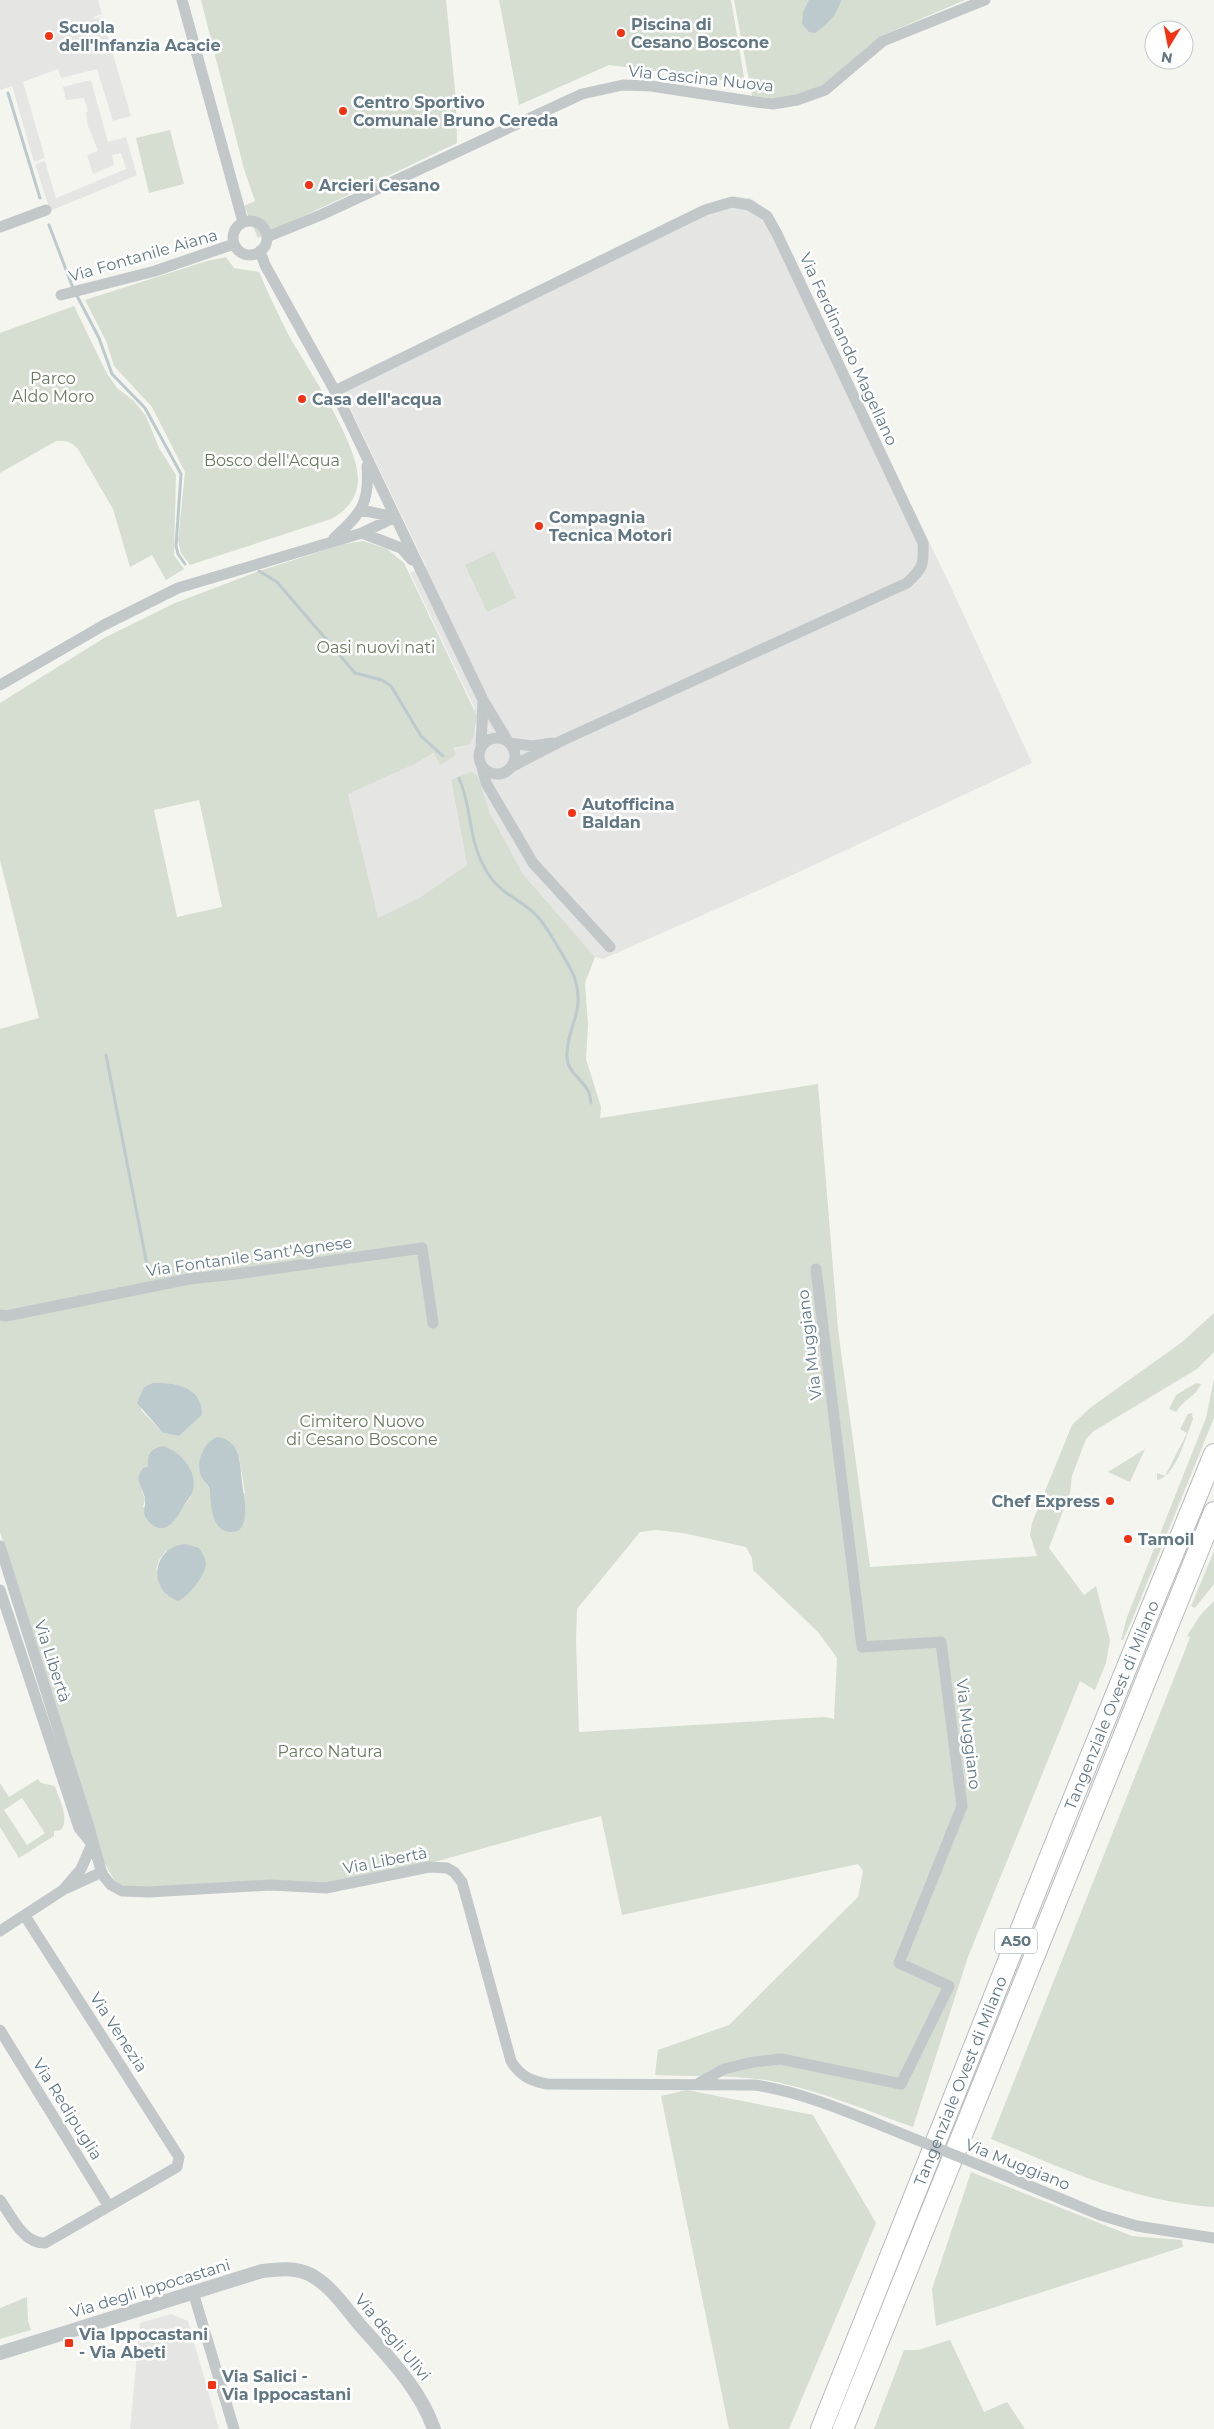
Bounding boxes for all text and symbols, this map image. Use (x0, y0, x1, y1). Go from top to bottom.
place label: Piscina di Cesano Boscone (631, 15, 769, 52)
place label: Scuola dell'Infanzia Acacie (59, 18, 221, 55)
north arrow (1144, 20, 1194, 70)
marker: Piscina di Cesano Boscone (615, 27, 627, 39)
marker: Scuola dell'Infanzia Acacie (43, 30, 55, 42)
text: N (1160, 48, 1174, 68)
street label: Via Cascina Nuova (627, 61, 775, 96)
place label: Centro Sportivo Comunale Bruno Cereda (353, 93, 558, 130)
marker: Centro Sportivo Comunale Bruno Cereda (337, 105, 349, 117)
place label: Arcieri Cesano (318, 176, 440, 195)
marker: Arcieri Cesano (303, 179, 315, 191)
street label: Via Fontanile Aiana (67, 225, 220, 286)
street label: Via Ferdinando Magellano (796, 250, 902, 448)
park label: Parco Aldo Moro (12, 369, 94, 406)
place label: Casa dell'acqua (312, 390, 442, 409)
marker: Casa dell'acqua (296, 393, 308, 405)
park label: Bosco dell'Acqua (204, 451, 340, 470)
place label: Compagnia Tecnica Motori (549, 508, 672, 545)
marker: Compagnia Tecnica Motori (533, 520, 545, 532)
park label: Oasi nuovi nati (317, 638, 435, 657)
place label: Autofficina Baldan (581, 795, 675, 832)
marker: Autofficina Baldan (566, 807, 578, 819)
street label: Via Fontanile Sant'Agnese (145, 1233, 353, 1280)
street label: Via Muggiano (793, 1289, 826, 1401)
park label: Cimitero Nuovo di Cesano Boscone (286, 1412, 438, 1449)
place label: Chef Express (991, 1492, 1100, 1511)
marker: Chef Express (1104, 1495, 1116, 1507)
place label: Tamoil (1138, 1530, 1194, 1549)
marker: Tamoil (1122, 1533, 1134, 1545)
street label: Tangenziale Ovest di Milano (1061, 1598, 1163, 1813)
street label: Via Libertà (30, 1618, 75, 1705)
street label: Via Muggiano (952, 1678, 985, 1790)
park label: Parco Natura (278, 1742, 382, 1761)
street label: Via Libertà (341, 1843, 429, 1878)
road number: A50 (995, 1928, 1037, 1954)
street label: Tangenziale Ovest di Milano (910, 1973, 1011, 2189)
street label: Via Venezia (86, 1989, 151, 2076)
street label: Via Redipuglia (29, 2055, 106, 2163)
street label: Via Muggiano (963, 2135, 1073, 2194)
street label: Via degli Ippocastani (68, 2255, 233, 2322)
street label: Via degli Ulivi (351, 2290, 434, 2385)
place label: Via Ippocastani - Via Abeti (78, 2325, 208, 2362)
marker: Via Ippocastani - Via Abeti (63, 2337, 75, 2349)
place label: Via Salici - Via Ippocastani (221, 2367, 351, 2404)
marker: Via Salici - Via Ippocastani (206, 2379, 218, 2391)

